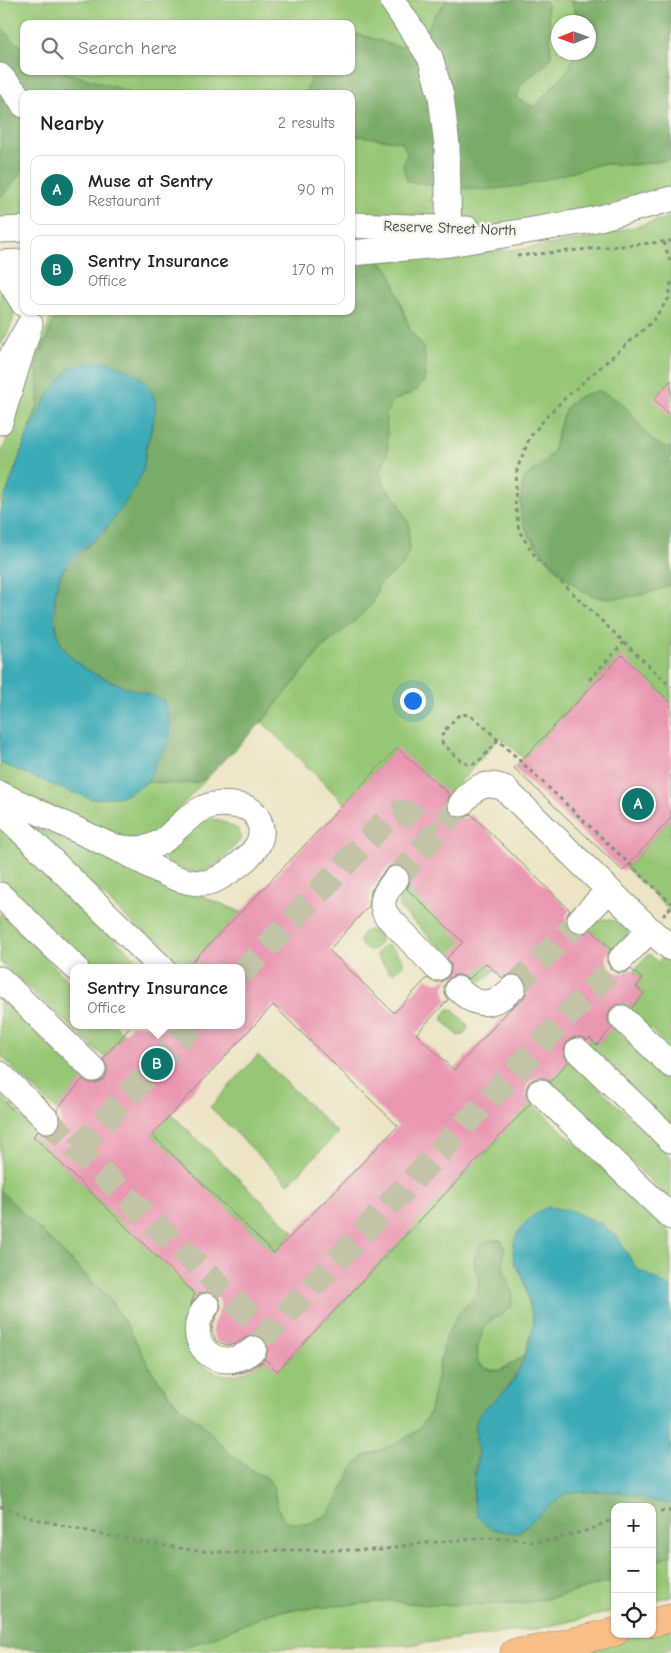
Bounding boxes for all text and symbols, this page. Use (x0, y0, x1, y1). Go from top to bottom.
north arrow (551, 15, 596, 60)
search box (20, 20, 355, 75)
icon: search (38, 34, 66, 62)
text: Search here (78, 37, 177, 59)
text: Nearby (40, 111, 104, 135)
text: 2 results (278, 114, 335, 132)
text: Muse at Sentry (88, 170, 213, 192)
text: A (53, 181, 61, 199)
text: 90 m (297, 181, 334, 199)
text: Restaurant (88, 192, 160, 210)
street label: Reserve Street North (383, 217, 517, 239)
text: Sentry Insurance (88, 250, 229, 272)
text: B (52, 261, 62, 279)
text: 170 m (292, 261, 334, 279)
text: Office (88, 272, 127, 290)
your location (400, 688, 426, 714)
pin: A (622, 785, 654, 823)
popup (70, 964, 245, 1029)
text: Sentry Insurance (87, 977, 228, 999)
text: Office (87, 999, 126, 1017)
pin: B (141, 1045, 173, 1083)
map controls (611, 1503, 656, 1638)
button: + (611, 1503, 656, 1548)
button: − (611, 1548, 656, 1593)
button: locate (611, 1593, 656, 1638)

